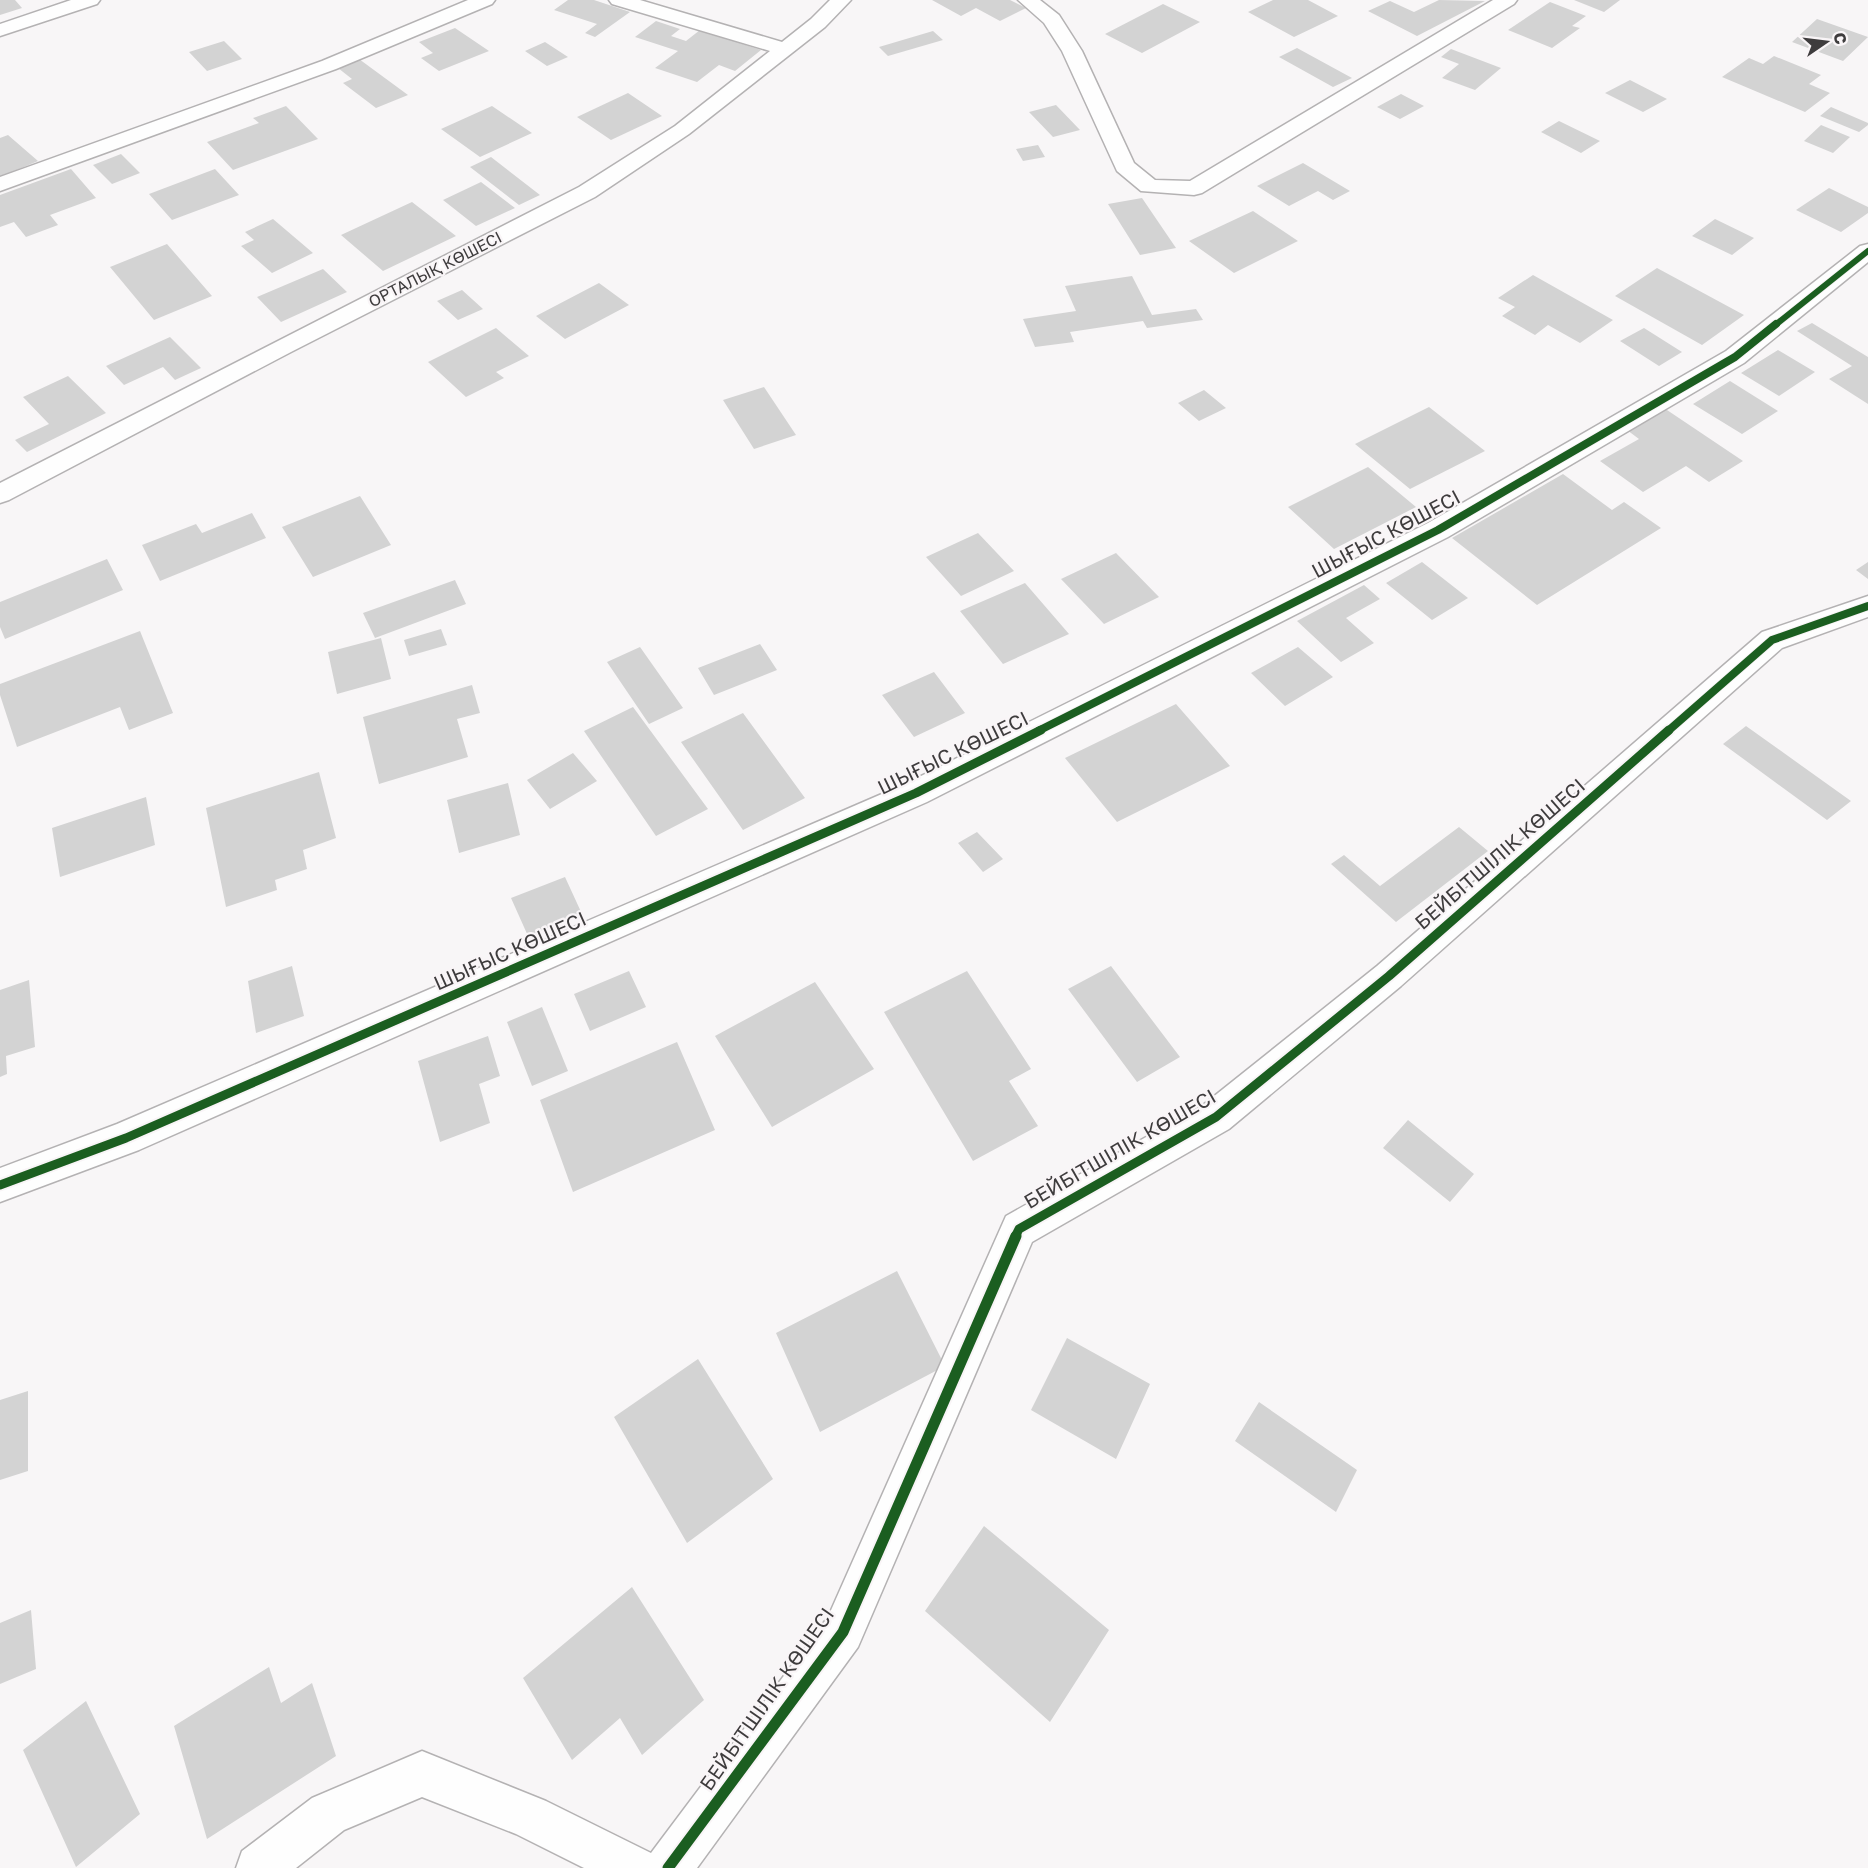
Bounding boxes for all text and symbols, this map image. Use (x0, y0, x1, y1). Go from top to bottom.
north arrow (1796, 12, 1856, 72)
text: С (1829, 30, 1852, 46)
street label: ОРТАЛЫҚ КӨШЕСІ (365, 227, 505, 311)
street label: ШЫҒЫС КӨШЕСІ (1307, 484, 1464, 582)
street label: ШЫҒЫС КӨШЕСІ (873, 705, 1032, 799)
street label: БЕЙБІТШІЛІК КӨШЕСІ (1409, 773, 1589, 934)
street label: ШЫҒЫС КӨШЕСІ (430, 906, 590, 995)
street label: БЕЙБІТШІЛІК КӨШЕСІ (1019, 1083, 1220, 1213)
street label: БЕЙБІТШІЛІК КӨШЕСІ (694, 1602, 838, 1794)

